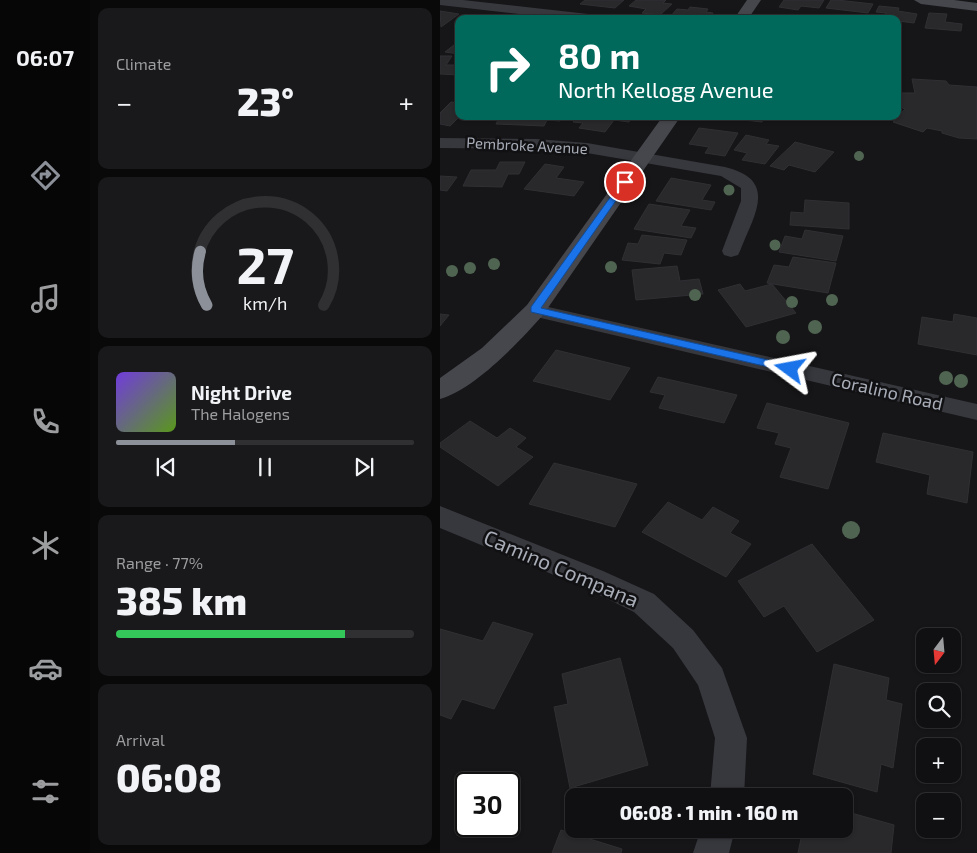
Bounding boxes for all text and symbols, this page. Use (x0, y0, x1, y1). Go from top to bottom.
text: 80 m (558, 34, 640, 76)
icon: right (475, 35, 540, 100)
text: 06:07 (16, 44, 74, 70)
text: Climate (116, 54, 171, 73)
text: North Kellogg Avenue (558, 76, 774, 102)
text: 23° (237, 78, 294, 124)
text: − (116, 85, 132, 119)
text: + (399, 85, 414, 119)
street label: Pembroke Avenue (466, 133, 588, 157)
icon: directions (28, 158, 63, 193)
pin (604, 161, 646, 203)
icon: arrive (611, 168, 639, 196)
text: 27 (236, 232, 294, 294)
icon: music (28, 281, 63, 316)
text: km/h (243, 292, 287, 314)
position arrow (763, 342, 815, 394)
street label: Coralino Road (829, 368, 945, 415)
text: Night Drive (191, 381, 292, 404)
icon: phone (28, 404, 63, 439)
text: The Halogens (191, 404, 290, 423)
icon: previous (152, 453, 180, 481)
icon: pause (251, 453, 279, 481)
icon: next (350, 453, 378, 481)
street label: Camino Compana (480, 524, 643, 611)
icon: climate (28, 528, 63, 563)
text: Range · 77% (116, 553, 203, 572)
text: 385 km (116, 577, 247, 623)
north arrow (916, 628, 961, 672)
map controls (916, 628, 961, 838)
icon: car (28, 651, 63, 686)
button: search (916, 683, 961, 728)
text: Arrival (116, 730, 165, 749)
button: + (916, 738, 961, 783)
text: 06:08 (116, 754, 222, 800)
speed limit sign: 30 (455, 772, 520, 837)
icon: filters (28, 774, 63, 809)
button: − (916, 793, 961, 838)
text: 06:08 · 1 min · 160 m (620, 801, 798, 824)

